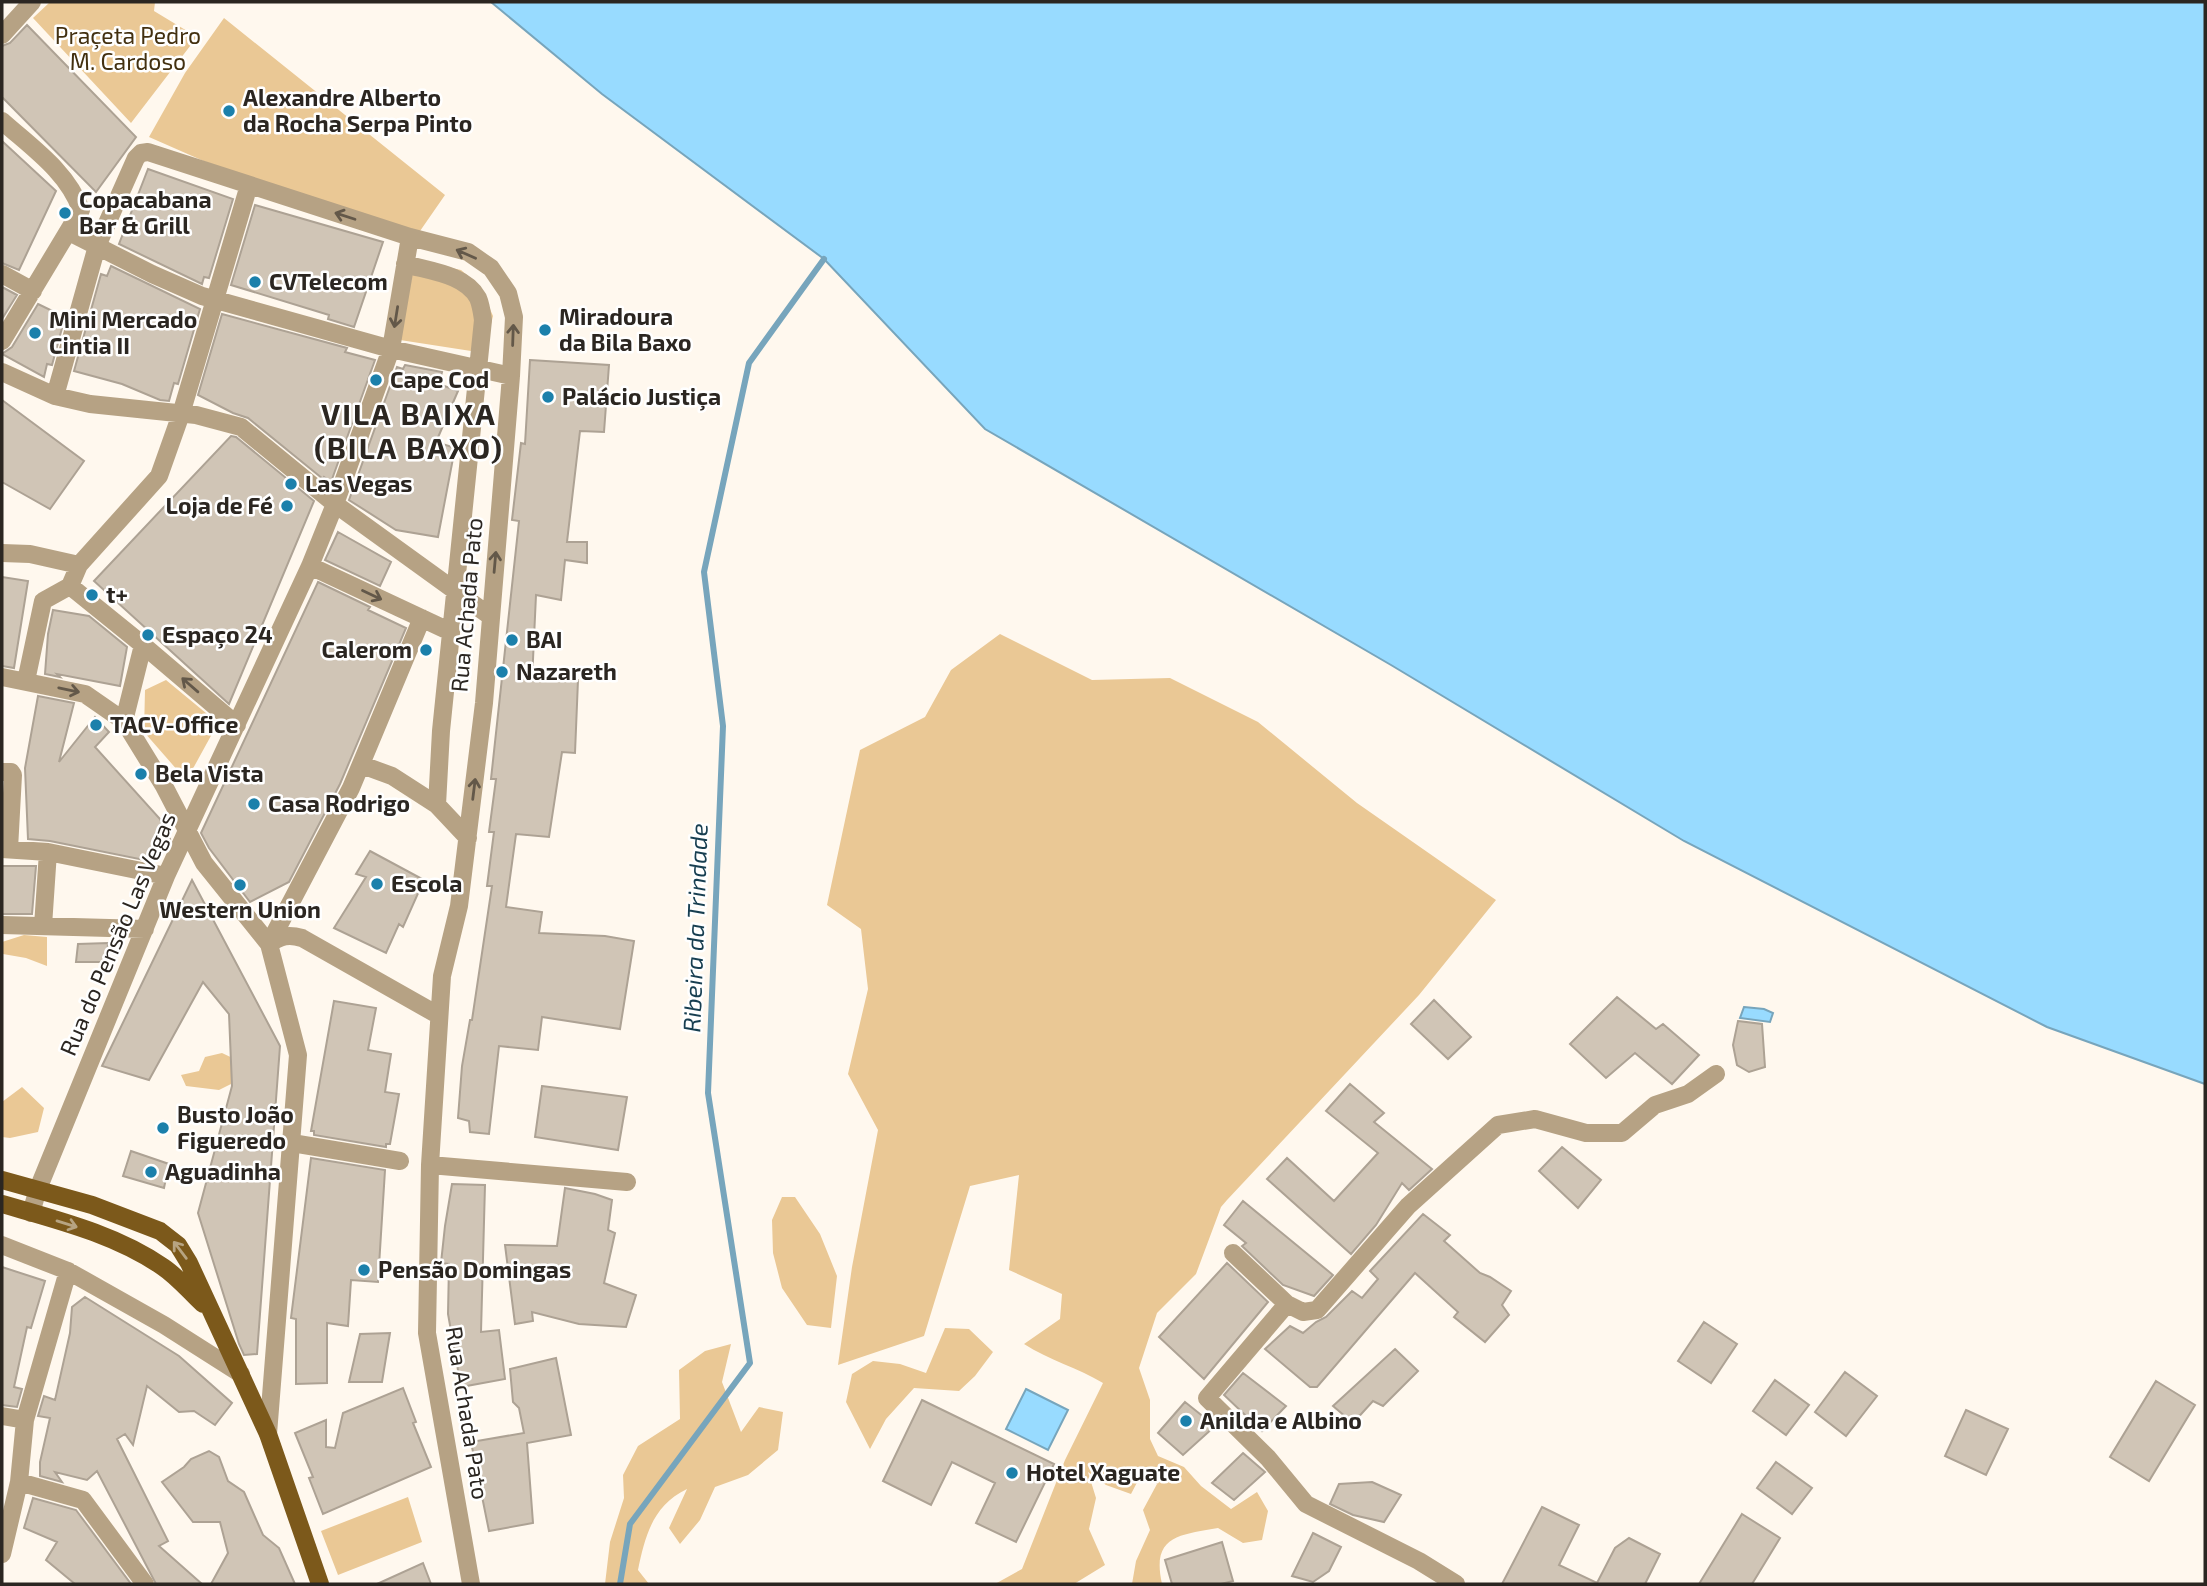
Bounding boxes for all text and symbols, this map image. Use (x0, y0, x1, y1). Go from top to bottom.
park label: Praçeta Pedro M. Cardoso (55, 21, 201, 75)
place label: Alexandre Alberto da Rocha Serpa Pinto (243, 83, 472, 137)
marker: Alexandre Alberto da Rocha Serpa Pinto (221, 103, 237, 119)
place label: Copacabana Bar & Grill (79, 185, 212, 239)
marker: Copacabana Bar & Grill (57, 205, 73, 221)
one-way arrow (334, 208, 356, 221)
one-way arrow (456, 247, 477, 260)
place label: CVTelecom (269, 267, 388, 295)
marker: CVTelecom (247, 274, 263, 290)
place label: Miradoura da Bila Baxo (559, 302, 692, 356)
place label: Mini Mercado Cintia II (49, 305, 197, 359)
one-way arrow (389, 305, 402, 328)
marker: Miradoura da Bila Baxo (537, 322, 553, 338)
one-way arrow (506, 324, 519, 347)
marker: Mini Mercado Cintia II (27, 325, 43, 341)
place label: Cape Cod (390, 365, 489, 393)
marker: Cape Cod (368, 372, 384, 388)
place label: Palácio Justiça (562, 382, 721, 411)
marker: Palácio Justiça (540, 389, 556, 405)
district label: VILA BAIXA (BILA BAXO) (314, 395, 504, 465)
place label: Las Vegas (305, 469, 413, 497)
marker: Las Vegas (283, 476, 299, 492)
place label: Loja de Fé (166, 491, 273, 519)
marker: Loja de Fé (279, 498, 295, 514)
street label: Rua Achada Pato (444, 517, 488, 693)
one-way arrow (489, 551, 502, 574)
place label: t+ (106, 580, 128, 608)
marker: t+ (84, 587, 100, 603)
one-way arrow (361, 589, 382, 602)
place label: Espaço 24 (162, 620, 273, 649)
place label: BAI (526, 625, 562, 653)
marker: Espaço 24 (140, 627, 156, 643)
marker: BAI (504, 632, 520, 648)
place label: Calerom (321, 635, 412, 663)
marker: Calerom (418, 642, 434, 658)
place label: Nazareth (516, 657, 617, 685)
marker: Nazareth (494, 664, 510, 680)
one-way arrow (181, 677, 199, 693)
one-way arrow (57, 684, 80, 697)
place label: TACV-Office (110, 710, 238, 738)
marker: TACV-Office (88, 717, 104, 733)
place label: Bela Vista (155, 759, 264, 787)
marker: Bela Vista (133, 766, 149, 782)
one-way arrow (468, 778, 481, 800)
place label: Casa Rodrigo (268, 789, 410, 817)
marker: Casa Rodrigo (246, 796, 262, 812)
street label: Rua do Pensão Las Vegas (53, 808, 181, 1059)
water label: Ribeira da Trindade (676, 823, 713, 1033)
place label: Escola (391, 869, 462, 897)
marker: Escola (369, 876, 385, 892)
marker: Western Union (232, 877, 248, 893)
place label: Western Union (159, 895, 321, 923)
place label: Busto João Figueredo (177, 1100, 294, 1154)
marker: Busto João Figueredo (155, 1120, 171, 1136)
place label: Aguadinha (165, 1157, 281, 1185)
marker: Aguadinha (143, 1164, 159, 1180)
one-way arrow (56, 1218, 78, 1231)
one-way arrow (173, 1241, 188, 1260)
place label: Pensão Domingas (378, 1255, 571, 1283)
marker: Pensão Domingas (356, 1262, 372, 1278)
street label: Rua Achada Pato (440, 1324, 495, 1501)
place label: Anilda e Albino (1200, 1406, 1362, 1434)
marker: Anilda e Albino (1178, 1413, 1194, 1429)
place label: Hotel Xaguate (1026, 1458, 1180, 1486)
marker: Hotel Xaguate (1004, 1465, 1020, 1481)

